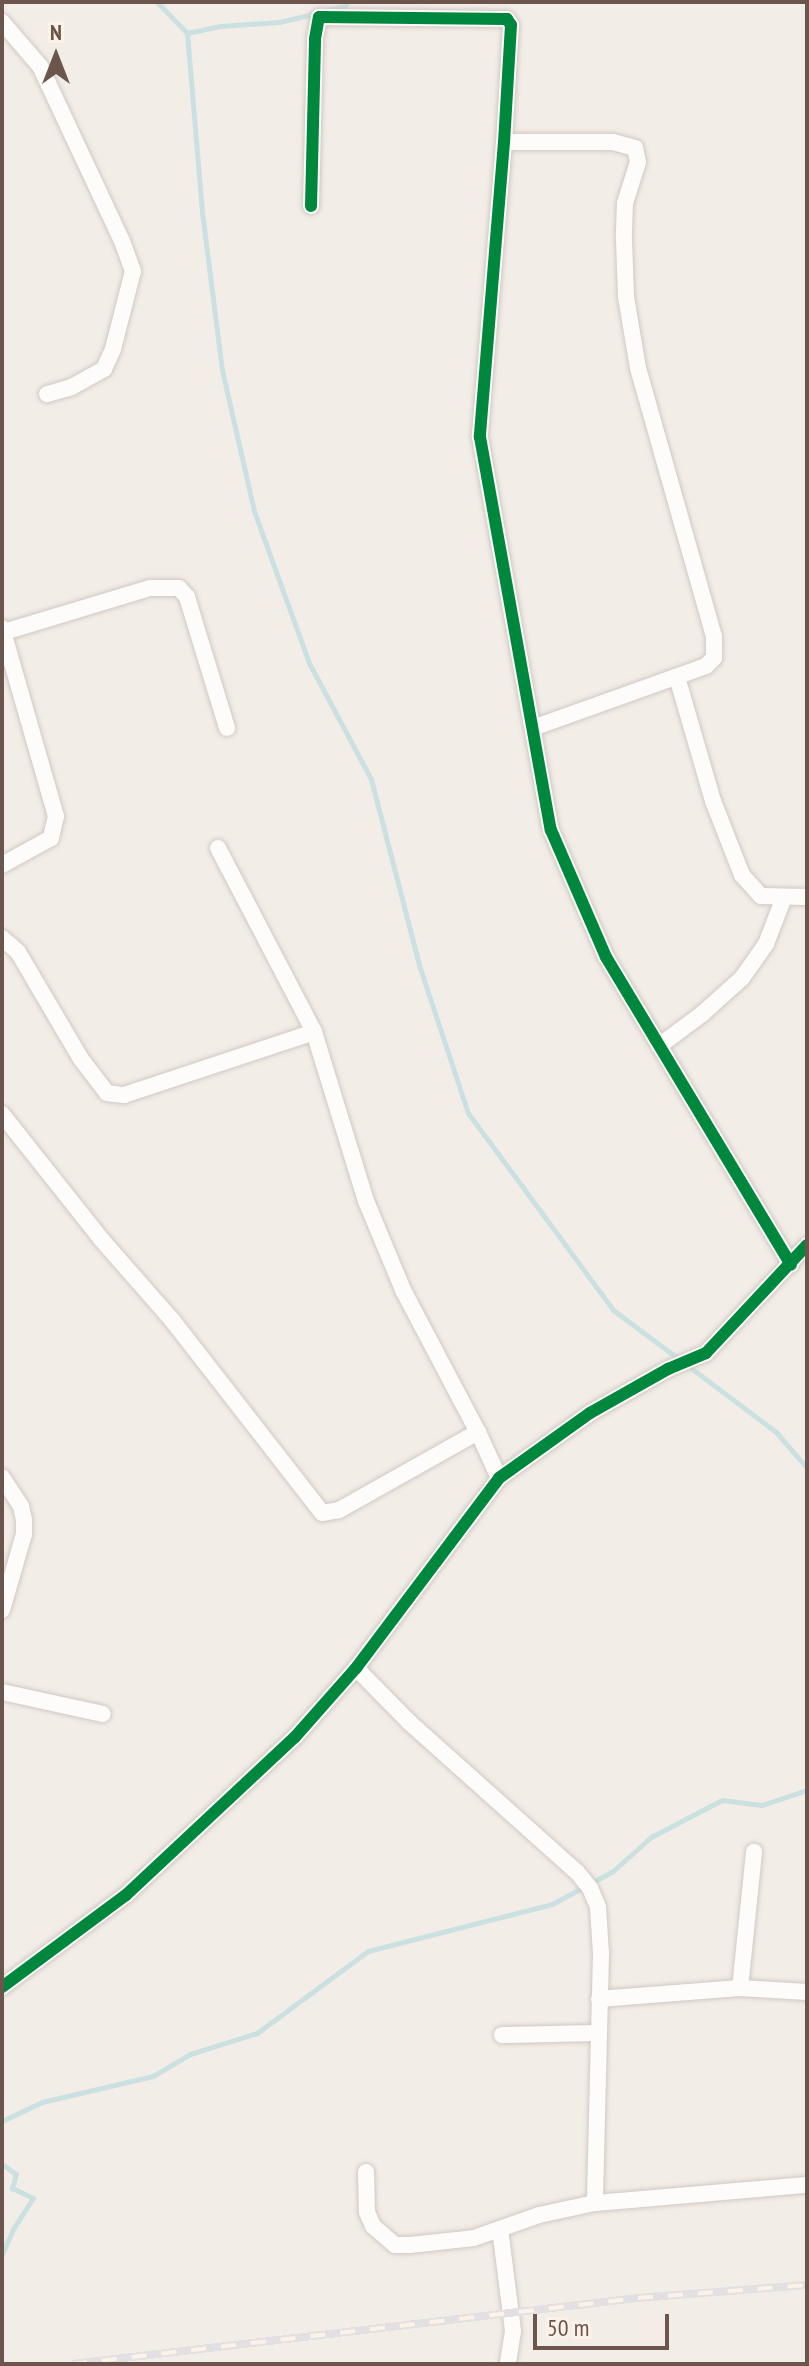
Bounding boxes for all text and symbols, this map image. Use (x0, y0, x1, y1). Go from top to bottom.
north arrow (16, 16, 96, 96)
text: N (50, 18, 62, 46)
scale bar (537, 2298, 673, 2348)
text: 50 m (547, 2312, 589, 2343)

